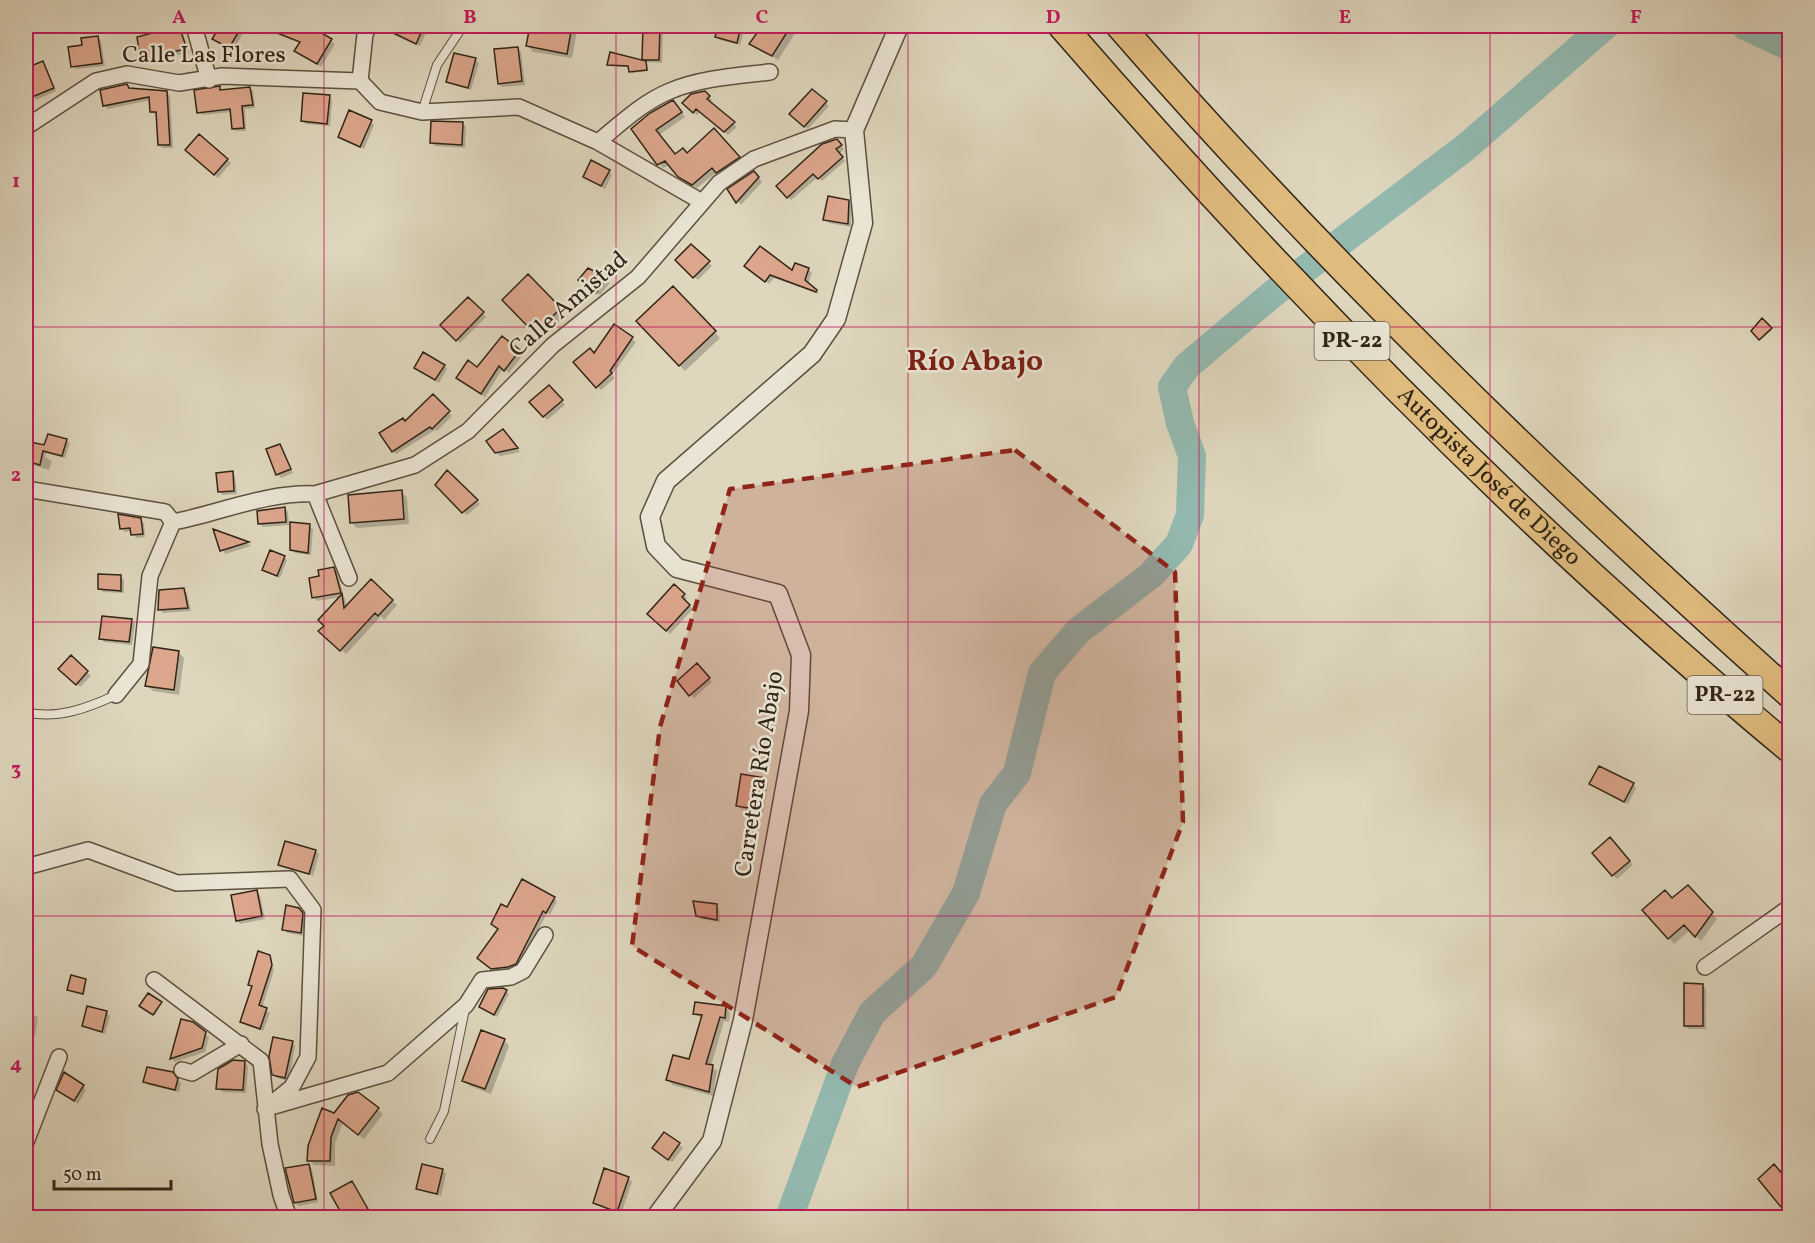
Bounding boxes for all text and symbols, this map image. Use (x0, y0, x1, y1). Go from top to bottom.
text: A (172, 4, 186, 32)
text: B (463, 4, 477, 32)
text: C (756, 4, 769, 32)
text: D (1046, 4, 1060, 32)
text: E (1339, 4, 1351, 32)
text: F (1630, 4, 1642, 32)
street label: Calle Las Flores (122, 39, 286, 73)
text: 1 (12, 168, 20, 196)
street label: Calle Amistad (502, 244, 636, 366)
road number: PR-22 (1314, 322, 1390, 360)
district label: Río Abajo (907, 341, 1043, 383)
street label: Autopista José de Diego (1388, 380, 1589, 575)
text: 2 (11, 462, 21, 490)
street label: Carretera Río Abajo (727, 669, 793, 879)
road number: PR-22 (1688, 676, 1762, 714)
text: 3 (11, 756, 21, 784)
text: 4 (10, 1051, 22, 1079)
scale bar (54, 1153, 171, 1191)
text: 50 m (63, 1163, 102, 1188)

